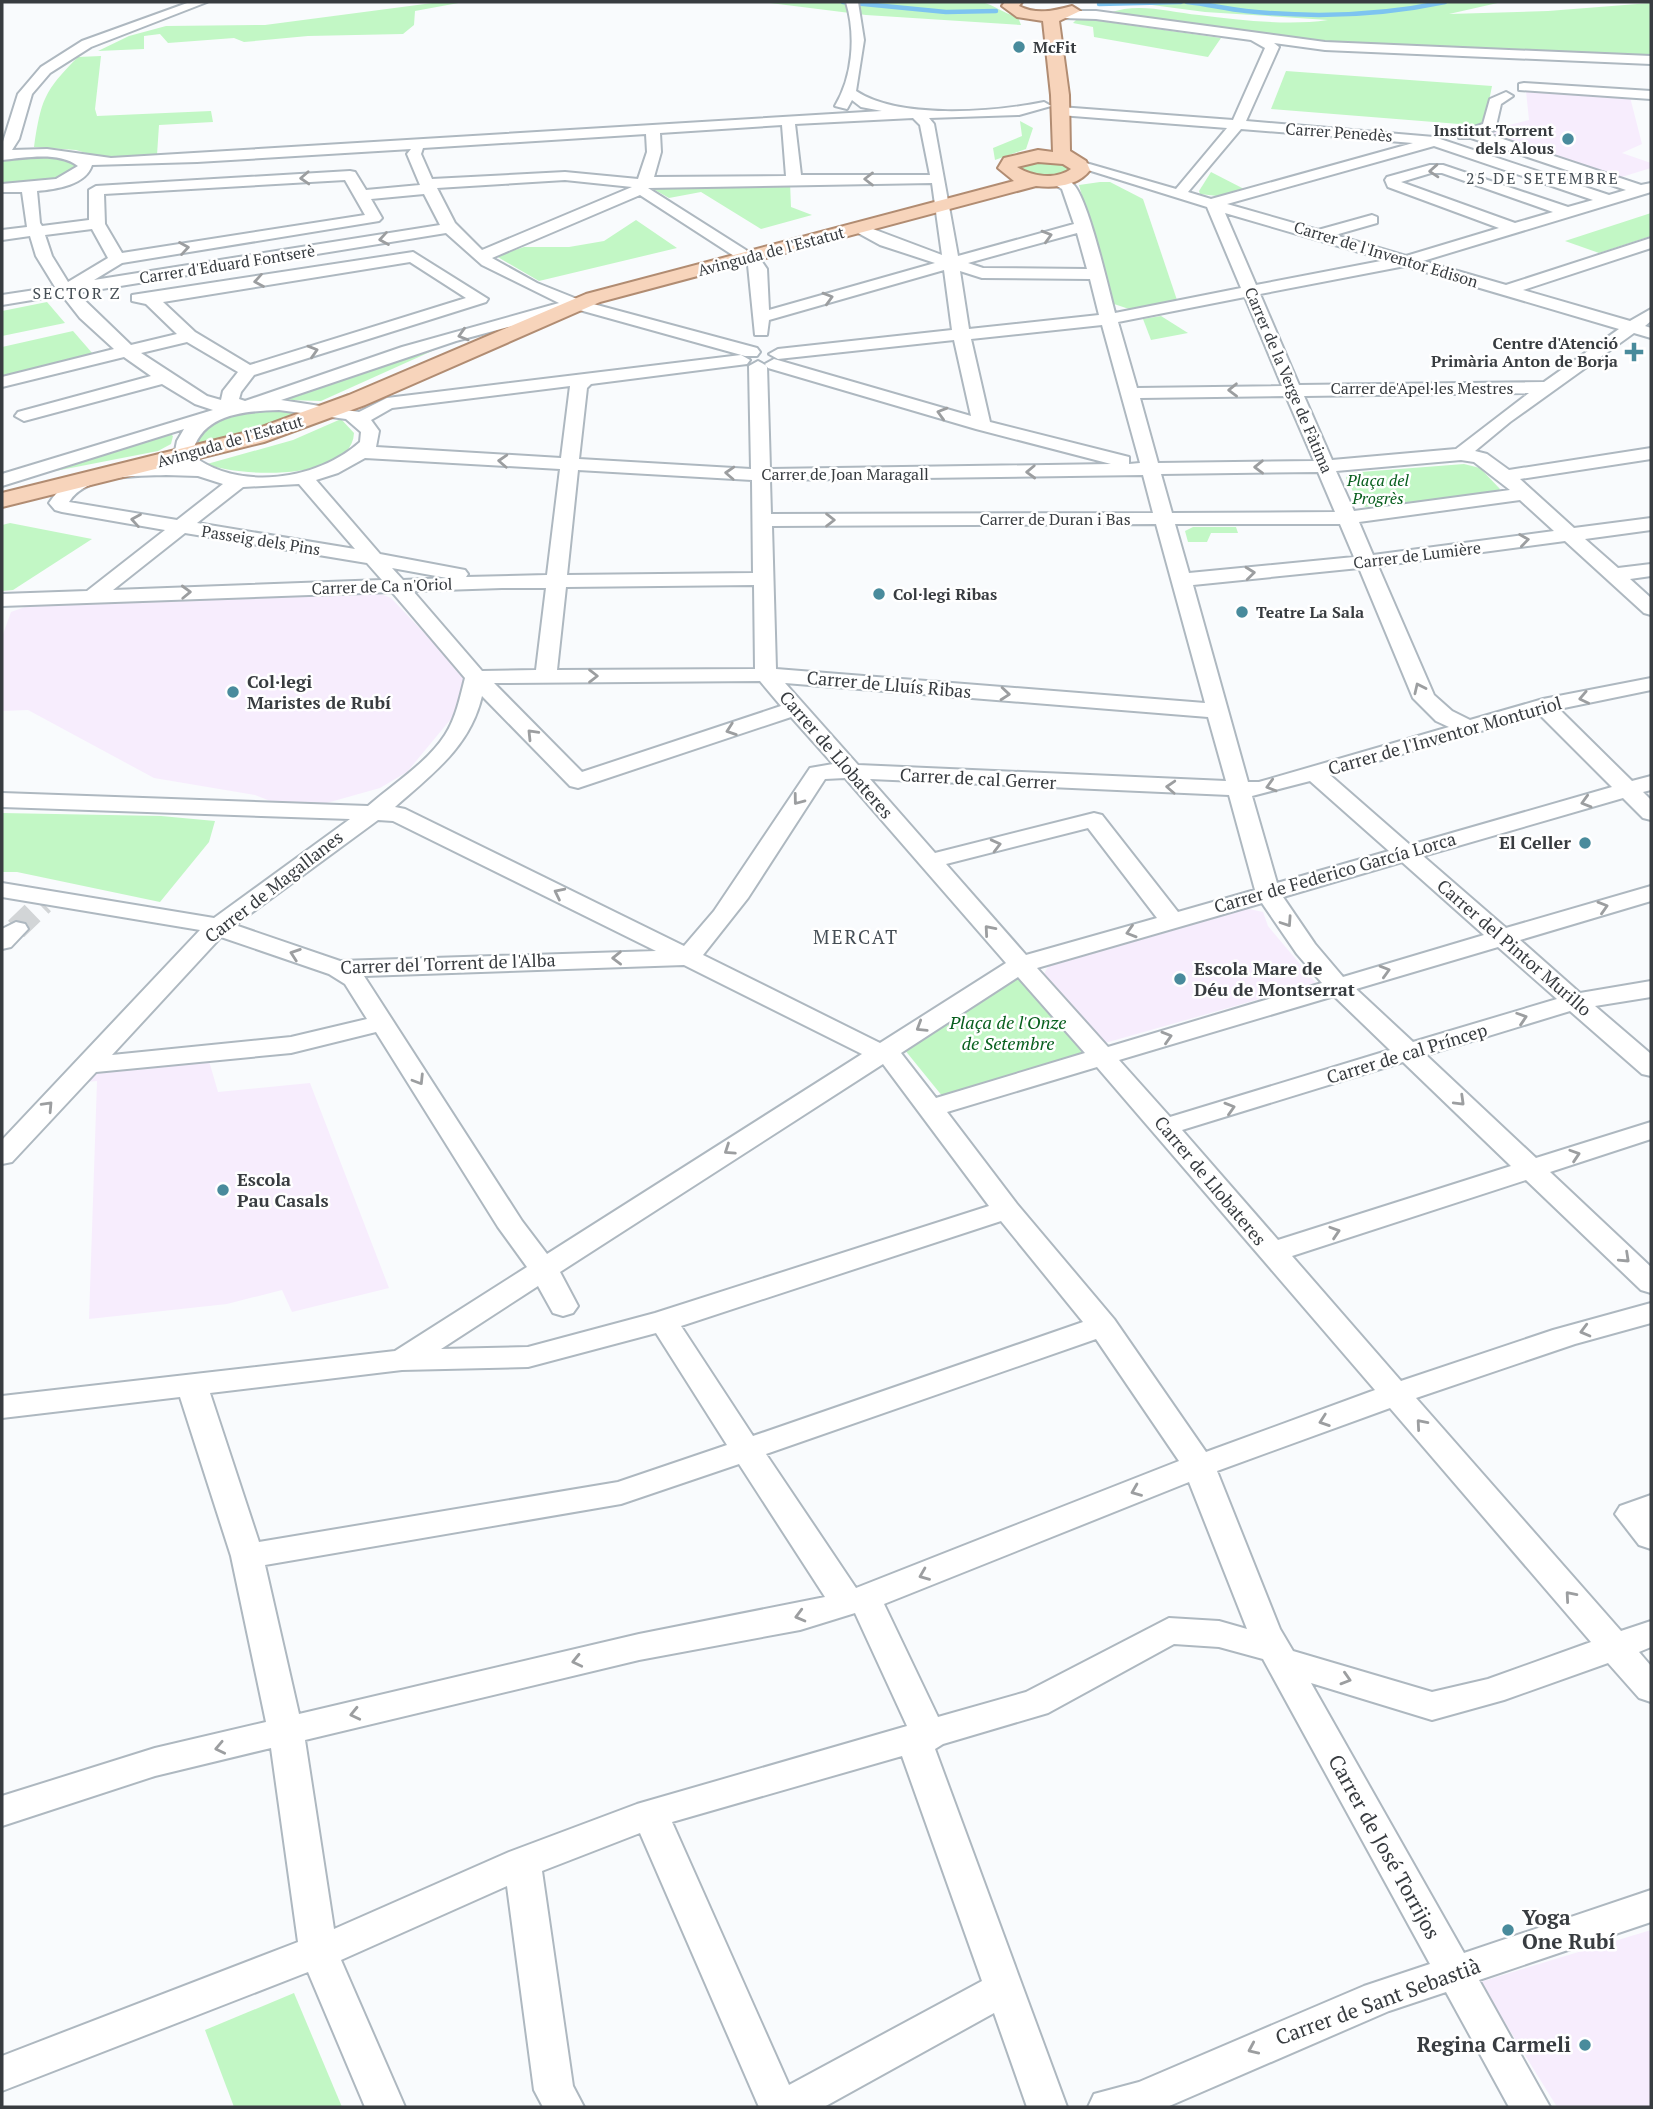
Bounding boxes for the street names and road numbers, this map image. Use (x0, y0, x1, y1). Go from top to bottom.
street label: Carrer Penedès (1285, 117, 1393, 147)
street label: Carrer de l'Inventor Edison (1291, 215, 1481, 293)
street label: Avinguda de l'Estatut (695, 221, 847, 281)
street label: Carrer d'Eduard Fontserè (138, 239, 316, 289)
street label: Carrer de la Verge de Fàtima (1240, 284, 1338, 476)
street label: Carrer de'Apel·les Mestres (1331, 377, 1513, 399)
street label: Avinguda de l'Estatut (154, 410, 306, 472)
street label: Carrer de Joan Maragall (761, 463, 929, 485)
street label: Carrer de Duran i Bas (979, 508, 1131, 530)
street label: Passeig dels Pins (200, 520, 322, 560)
street label: Carrer de Lumière (1352, 536, 1482, 574)
street label: Carrer de Ca n'Oriol (311, 573, 453, 599)
street label: Carrer de Lluís Ribas (806, 665, 972, 703)
street label: Carrer de Llobateres (775, 685, 899, 823)
street label: Carrer de l'Inventor Monturiol (1325, 690, 1564, 780)
street label: Carrer de cal Gerrer (899, 762, 1057, 794)
street label: Carrer de Magallanes (199, 825, 347, 948)
street label: Carrer de Federico García Lorca (1211, 826, 1459, 918)
street label: Carrer del Pintor Murillo (1432, 873, 1597, 1021)
street label: Carrer del Torrent de l'Alba (340, 947, 556, 979)
street label: Carrer de cal Príncep (1324, 1017, 1490, 1089)
street label: Carrer de Llobateres (1150, 1111, 1272, 1250)
street label: Carrer de José Torrijos (1322, 1749, 1447, 1944)
street label: Carrer de Sant Sebastià (1271, 1951, 1484, 2051)

